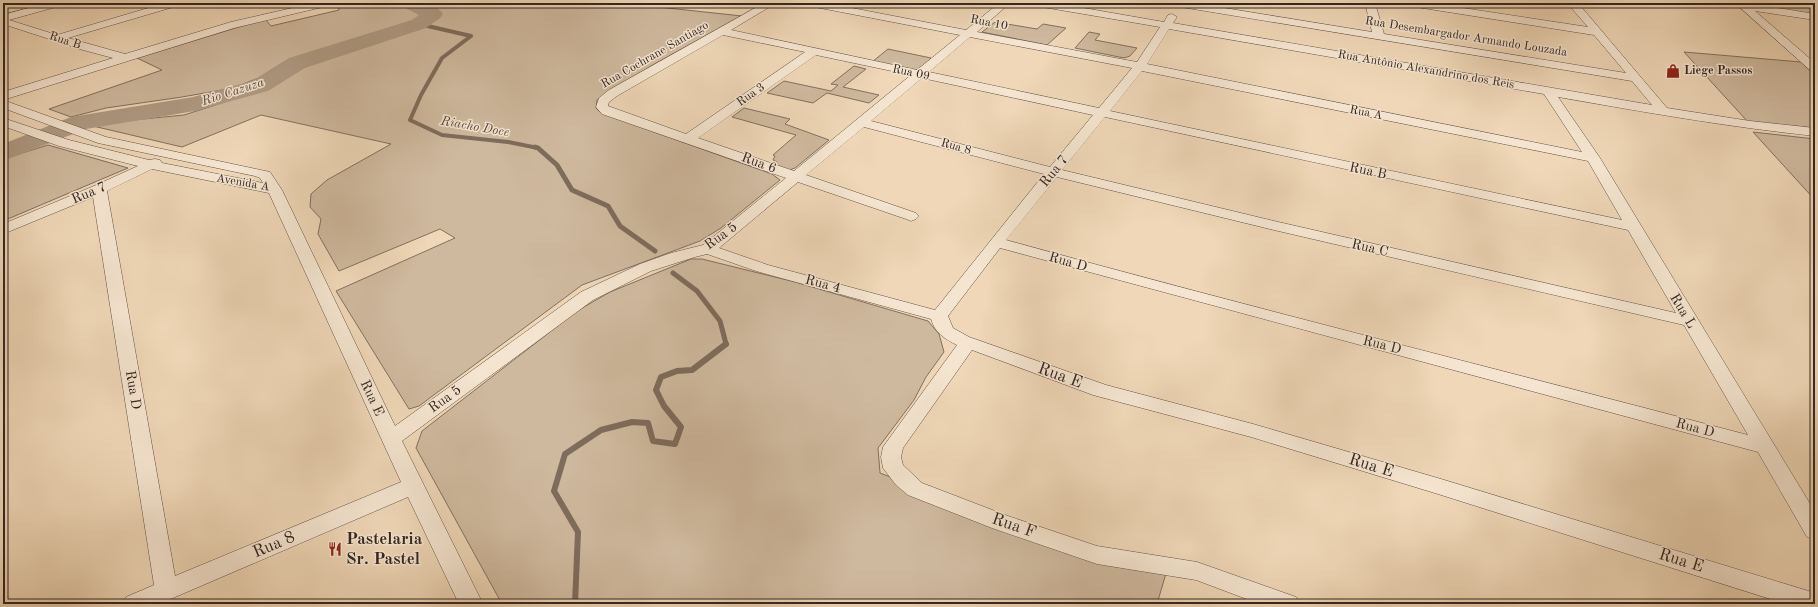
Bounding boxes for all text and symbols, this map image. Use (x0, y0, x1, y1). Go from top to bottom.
street label: Rua 10 (969, 13, 1009, 33)
street label: Rua Desembargador Armando Louzada (1364, 15, 1568, 59)
street label: Rua Cochrane Santiago (599, 19, 711, 91)
street label: Rua B (48, 30, 82, 52)
street label: Rua Antônio Alexandrino dos Reis (1337, 49, 1515, 91)
street label: Rua 09 (891, 63, 931, 83)
shop icon: Liege Passos (1665, 63, 1681, 79)
place label: Liege Passos (1684, 65, 1752, 77)
water label: Rio Cazuza (199, 76, 266, 109)
street label: Rua 3 (735, 81, 767, 109)
street label: Rua A (1348, 104, 1384, 122)
water label: Riacho Doce (439, 114, 510, 139)
street label: Rua 8 (939, 137, 973, 157)
street label: Rua 6 (739, 150, 779, 176)
street label: Rua 7 (1037, 152, 1071, 190)
street label: Rua B (1348, 160, 1388, 182)
street label: Avenida A (215, 172, 271, 194)
street label: Rua 7 (69, 179, 109, 207)
street label: Rua 5 (702, 220, 740, 252)
street label: Rua C (1350, 237, 1390, 259)
street label: Rua D (1047, 250, 1089, 274)
street label: Rua 4 (804, 273, 842, 295)
street label: Rua L (1667, 291, 1699, 331)
street label: Rua D (1361, 333, 1403, 357)
street label: Rua E (1035, 360, 1085, 392)
street label: Rua D (123, 369, 143, 411)
street label: Rua E (358, 378, 386, 418)
street label: Rua 5 (426, 383, 464, 415)
street label: Rua D (1674, 416, 1716, 440)
street label: Rua E (1346, 451, 1396, 481)
street label: Rua F (990, 510, 1038, 542)
street label: Rua 8 (250, 529, 298, 561)
place label: Pastelaria Sr. Pastel (346, 531, 423, 568)
restaurant icon: Pastelaria Sr. Pastel (327, 541, 343, 557)
street label: Rua E (1656, 546, 1706, 576)

